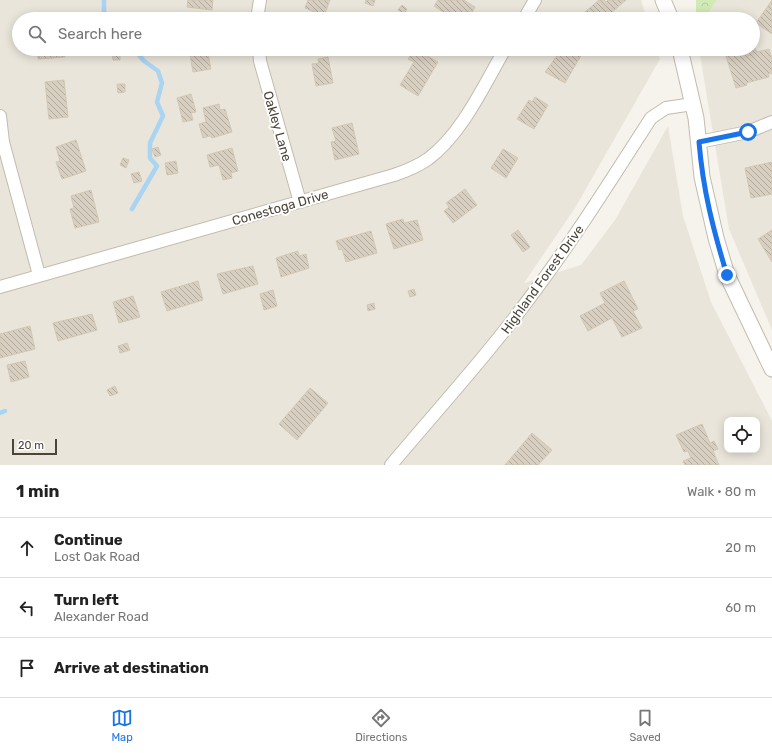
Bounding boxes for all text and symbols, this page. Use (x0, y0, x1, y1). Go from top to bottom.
search box (12, 12, 760, 56)
icon: search (26, 23, 48, 45)
text: Search here (58, 25, 142, 43)
street label: Oakley Lane (260, 89, 295, 163)
route start (739, 123, 757, 141)
street label: Conestoga Drive (230, 187, 330, 229)
street label: Highland Forest Drive (498, 222, 588, 337)
route end (718, 266, 736, 284)
map controls (724, 417, 760, 453)
button: locate (724, 417, 760, 453)
scale bar (12, 437, 57, 456)
text: 20 m (18, 439, 44, 452)
text: 1 min (16, 481, 59, 501)
text: Walk · 80 m (687, 484, 756, 499)
text: Continue (54, 531, 123, 549)
icon: ahead (16, 537, 38, 559)
text: 20 m (725, 540, 756, 555)
text: Lost Oak Road (54, 549, 140, 564)
text: Turn left (54, 591, 119, 609)
icon: left (16, 597, 38, 619)
text: 60 m (725, 600, 756, 615)
text: Alexander Road (54, 609, 149, 624)
icon: arrive (16, 657, 38, 679)
text: Arrive at destination (54, 659, 209, 677)
tab: Map (111, 707, 133, 744)
tab: Directions (355, 707, 407, 744)
tab: Saved (630, 707, 661, 744)

